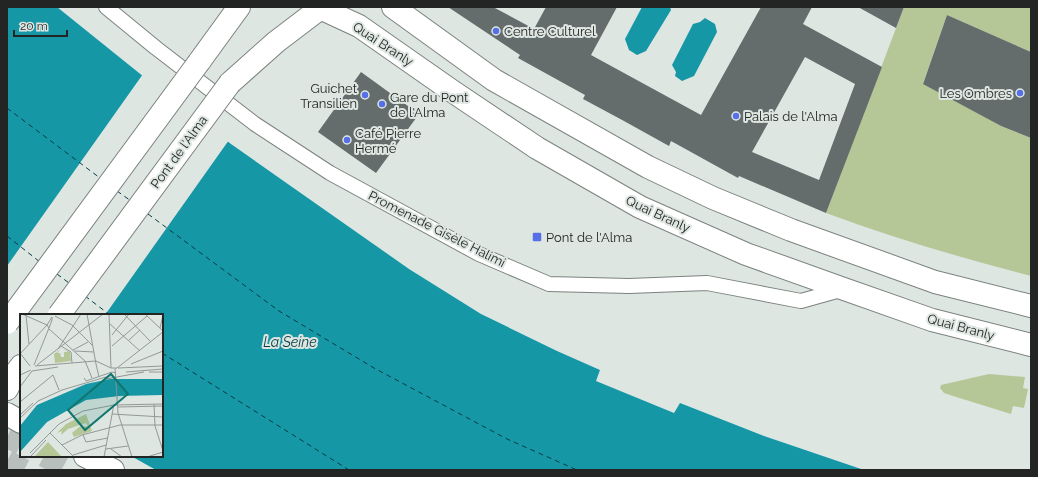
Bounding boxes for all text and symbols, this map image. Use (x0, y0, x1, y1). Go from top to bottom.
scale bar (14, 12, 67, 38)
text: 20 m (20, 19, 48, 33)
street label: Quai Branly (350, 19, 416, 69)
place label: Centre Culturel (504, 24, 596, 39)
marker: Centre Culturel (491, 26, 501, 36)
place label: Guichet Transilien (300, 81, 358, 111)
place label: Les Ombres (939, 86, 1012, 101)
marker: Les Ombres (1015, 88, 1025, 98)
marker: Guichet Transilien (360, 90, 370, 100)
place label: Gare du Pont de l'Alma (390, 90, 469, 120)
marker: Gare du Pont de l'Alma (377, 99, 387, 109)
place label: Palais de l'Alma (744, 109, 838, 124)
marker: Palais de l'Alma (731, 111, 741, 121)
street label: Pont de l'Alma (148, 113, 210, 191)
place label: Café Pierre Hermé (355, 126, 421, 156)
marker: Café Pierre Hermé (342, 135, 352, 145)
street label: Promenade Gisèle Halimi (366, 188, 508, 270)
street label: Quai Branly (624, 193, 692, 235)
place label: Pont de l'Alma (546, 230, 632, 245)
marker: Pont de l'Alma (531, 231, 543, 243)
street label: Quai Branly (926, 311, 996, 343)
inset map (20, 314, 163, 457)
water label: La Seine (263, 334, 317, 350)

